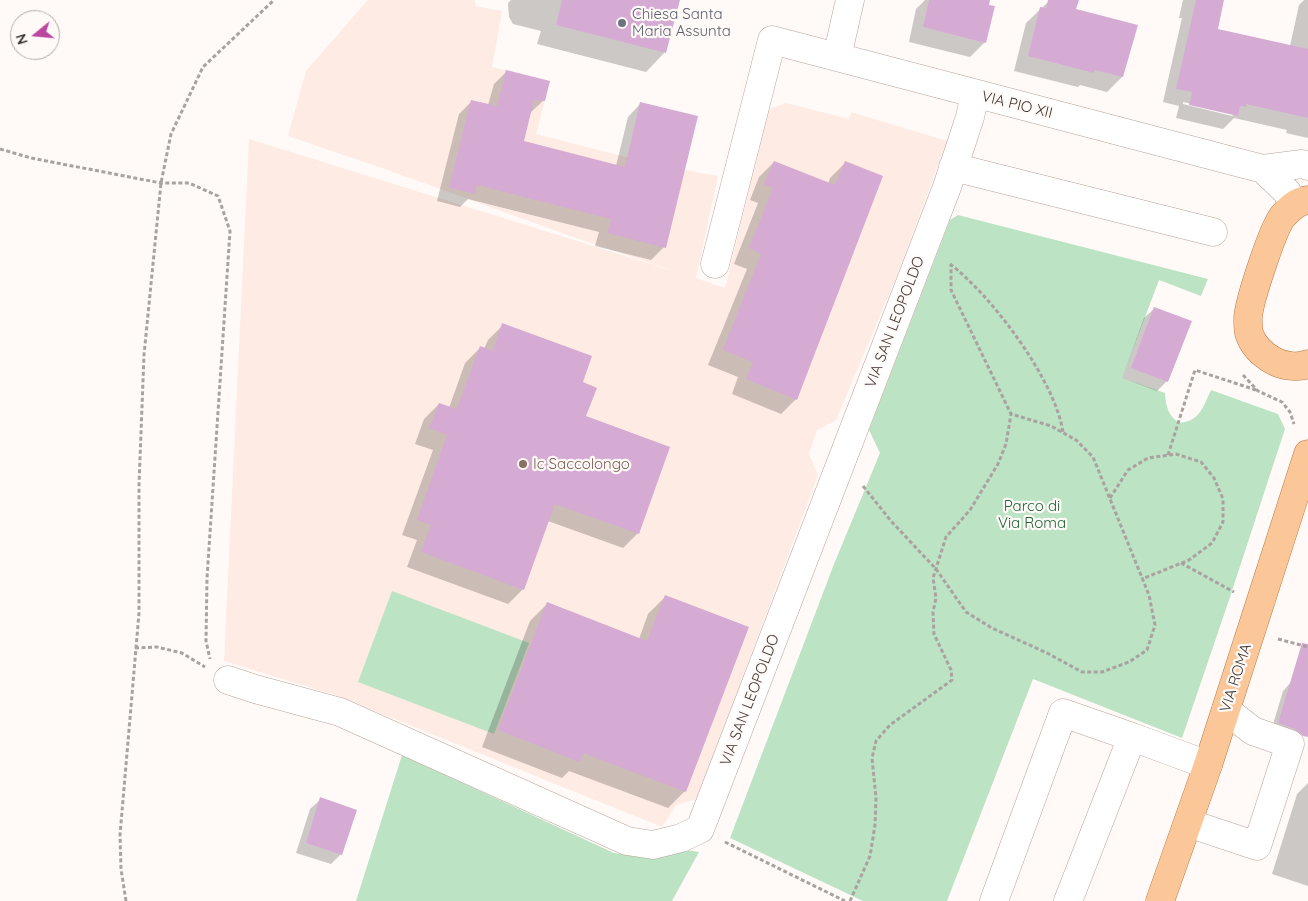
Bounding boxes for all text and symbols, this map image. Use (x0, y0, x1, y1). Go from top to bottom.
place label: Chiesa Santa Maria Assunta (632, 5, 731, 40)
north arrow (10, 10, 60, 60)
marker: Chiesa Santa Maria Assunta (616, 17, 628, 29)
text: N (12, 32, 32, 47)
street label: VIA PIO XII (980, 88, 1054, 122)
street label: VIA SAN LEOPOLDO (862, 254, 928, 390)
place label: Ic Saccolongo (533, 455, 630, 473)
marker: Ic Saccolongo (517, 458, 529, 470)
park label: Parco di Via Roma (998, 497, 1066, 532)
street label: VIA SAN LEOPOLDO (717, 632, 783, 768)
street label: VIA ROMA (1216, 641, 1256, 715)

